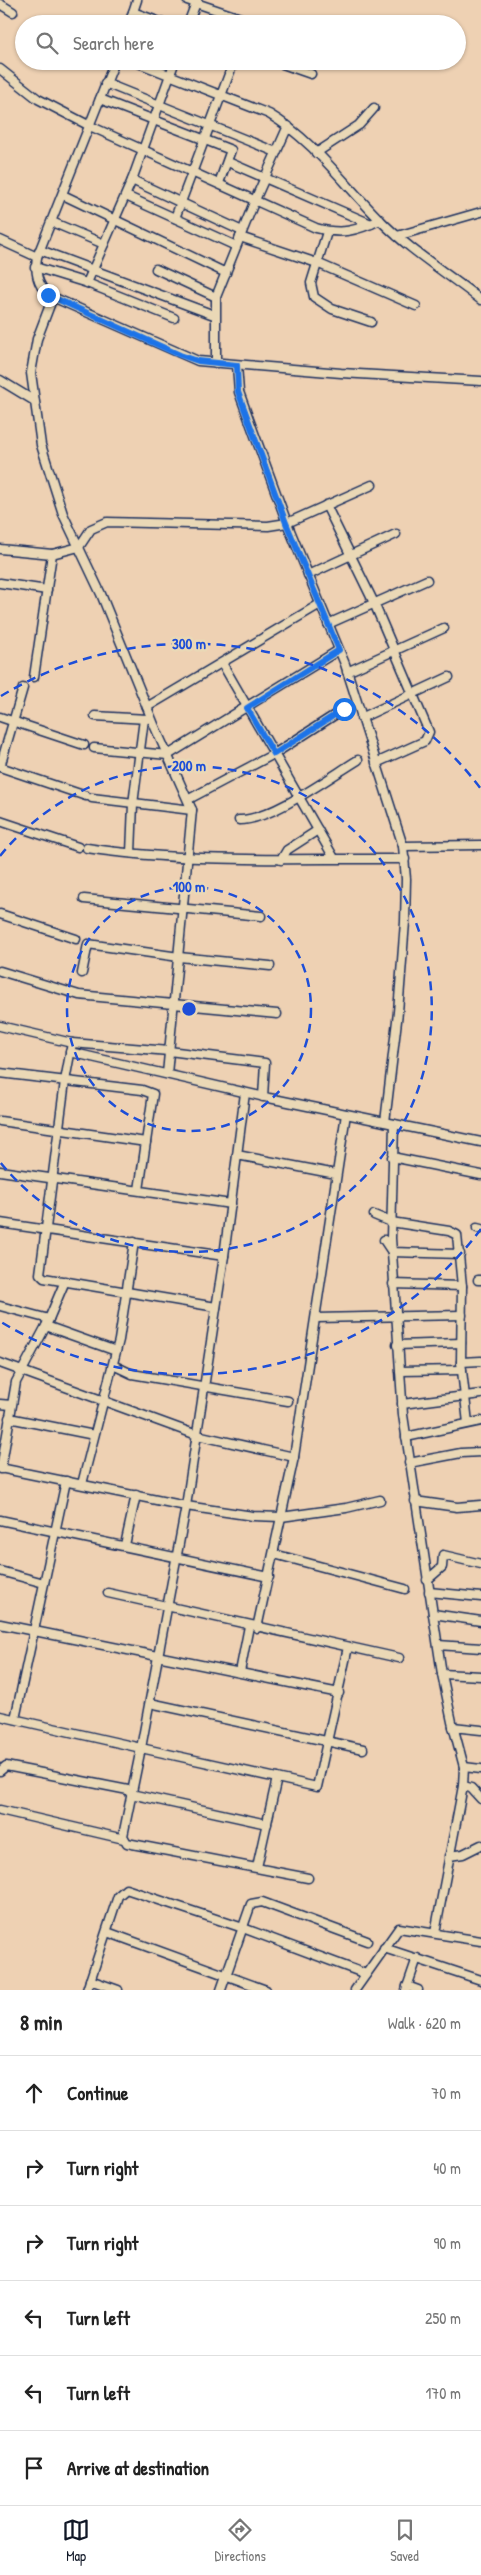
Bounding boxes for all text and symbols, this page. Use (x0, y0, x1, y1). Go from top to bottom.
search box (15, 15, 466, 70)
icon: search (33, 29, 61, 57)
text: Search here (73, 30, 154, 56)
route end (37, 284, 60, 307)
text: 300 m (172, 633, 206, 654)
route start (333, 698, 356, 721)
text: 200 m (172, 755, 206, 776)
text: 100 m (173, 876, 205, 897)
centre of rings (180, 1000, 198, 1018)
text: 8 min (20, 2008, 62, 2037)
text: Walk · 620 m (388, 2012, 461, 2034)
icon: ahead (20, 2079, 48, 2107)
text: Continue (67, 2080, 128, 2106)
text: 70 m (431, 2082, 461, 2104)
icon: right (20, 2154, 48, 2182)
text: Turn right (67, 2155, 138, 2181)
text: 40 m (433, 2157, 461, 2179)
icon: right (20, 2229, 48, 2257)
text: Turn right (67, 2230, 138, 2256)
text: 90 m (433, 2232, 461, 2254)
icon: left (20, 2304, 48, 2332)
text: Turn left (67, 2305, 130, 2331)
text: 250 m (425, 2307, 461, 2329)
icon: left (20, 2379, 48, 2407)
text: Turn left (67, 2380, 130, 2406)
text: 170 m (426, 2382, 461, 2404)
icon: arrive (20, 2454, 48, 2482)
text: Arrive at destination (67, 2455, 209, 2481)
tab: Map (62, 2516, 90, 2565)
tab: Directions (214, 2516, 266, 2565)
tab: Saved (390, 2516, 419, 2565)

